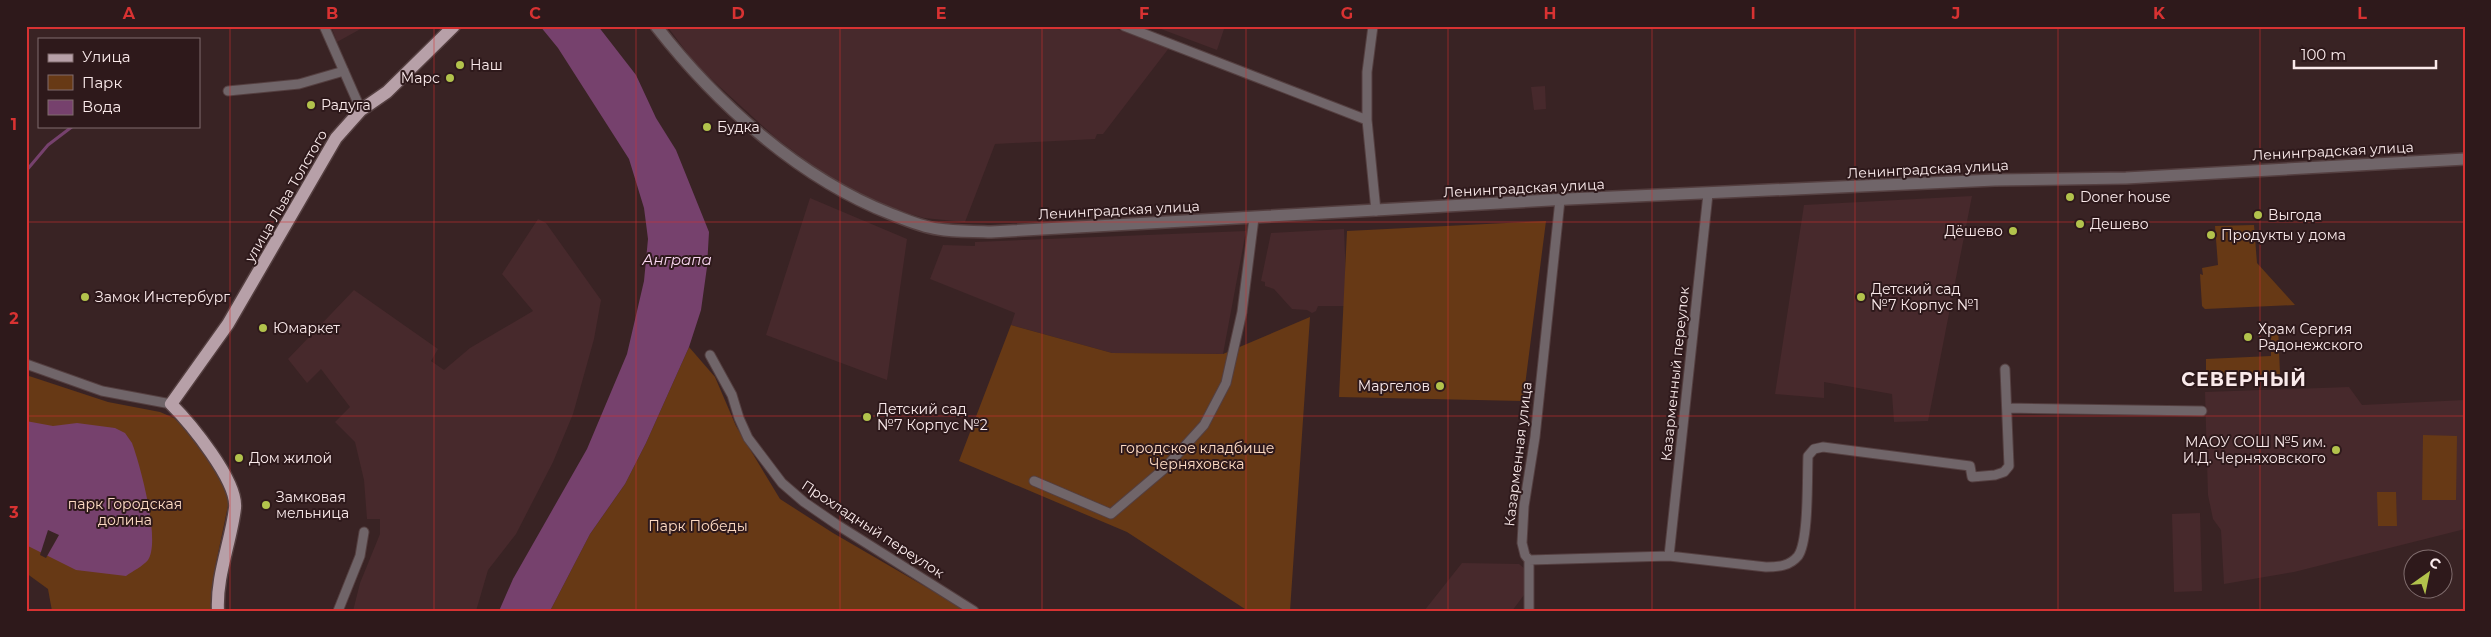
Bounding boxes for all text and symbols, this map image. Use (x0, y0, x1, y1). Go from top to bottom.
text: A (122, 4, 136, 23)
text: B (326, 4, 338, 23)
text: C (529, 4, 541, 23)
text: D (731, 4, 745, 23)
text: E (936, 4, 946, 23)
text: F (1139, 4, 1149, 23)
text: G (1341, 4, 1353, 23)
text: H (1544, 4, 1556, 23)
text: I (1750, 4, 1756, 23)
text: J (1951, 4, 1960, 23)
text: K (2153, 4, 2166, 23)
text: L (2357, 4, 2367, 23)
legend (38, 38, 200, 128)
scale bar (2294, 38, 2436, 70)
text: 100 m (2301, 45, 2346, 64)
text: Улица (82, 47, 130, 66)
place label: Наш (470, 56, 503, 74)
marker: Наш (454, 59, 466, 71)
place label: Марс (401, 69, 440, 87)
marker: Марс (444, 72, 456, 84)
text: Парк (82, 73, 122, 92)
place label: Радуга (321, 96, 371, 114)
text: Вода (82, 97, 121, 116)
marker: Радуга (305, 99, 317, 111)
text: 1 (11, 115, 17, 134)
place label: Будка (717, 118, 760, 136)
marker: Будка (701, 121, 713, 133)
street label: улица Льва Толстого (240, 127, 331, 266)
street label: Ленинградская улица (2252, 138, 2414, 164)
street label: Ленинградская улица (1847, 156, 2009, 182)
street label: Ленинградская улица (1443, 175, 1605, 201)
place label: Doner house (2080, 188, 2170, 206)
marker: Doner house (2064, 191, 2076, 203)
street label: Ленинградская улица (1038, 197, 1200, 223)
place label: Выгода (2268, 206, 2322, 224)
marker: Выгода (2252, 209, 2264, 221)
place label: Дешево (2090, 215, 2149, 233)
marker: Дешево (2074, 218, 2086, 230)
place label: Дёшево (1944, 222, 2003, 240)
marker: Дёшево (2007, 225, 2019, 237)
place label: Продукты у дома (2221, 226, 2346, 244)
marker: Продукты у дома (2205, 229, 2217, 241)
water label: Анграпа (641, 250, 712, 269)
place label: Детский сад №7 Корпус №1 (1871, 280, 1979, 314)
street label: Казарменный переулок (1657, 286, 1693, 462)
place label: Замок Инстербург (95, 288, 230, 306)
marker: Замок Инстербург (79, 291, 91, 303)
marker: Детский сад №7 Корпус №1 (1855, 291, 1867, 303)
text: 2 (9, 309, 19, 328)
place label: Юмаркет (273, 319, 340, 337)
place label: Храм Сергия Радонежского (2258, 320, 2363, 354)
marker: Юмаркет (257, 322, 269, 334)
marker: Храм Сергия Радонежского (2242, 331, 2254, 343)
district label: СЕВЕРНЫЙ (2181, 368, 2307, 391)
place label: Маргелов (1358, 377, 1430, 395)
marker: Маргелов (1434, 380, 1446, 392)
street label: Казарменная улица (1500, 381, 1536, 527)
place label: Детский сад №7 Корпус №2 (877, 400, 988, 434)
marker: Детский сад №7 Корпус №2 (861, 411, 873, 423)
place label: МАОУ СОШ №5 им. И.Д. Черняховского (2183, 433, 2326, 467)
park label: городское кладбище Черняховска (1120, 439, 1274, 473)
marker: МАОУ СОШ №5 им. И.Д. Черняховского (2330, 444, 2342, 456)
place label: Дом жилой (249, 449, 332, 467)
marker: Дом жилой (233, 452, 245, 464)
street label: Прохладный переулок (798, 476, 948, 582)
place label: Замковая мельница (276, 488, 349, 522)
park label: парк Городская долина (68, 495, 182, 529)
marker: Замковая мельница (260, 499, 272, 511)
text: 3 (8, 503, 19, 522)
park label: Парк Победы (648, 517, 748, 535)
north arrow (2404, 550, 2454, 600)
text: С (2426, 553, 2444, 573)

